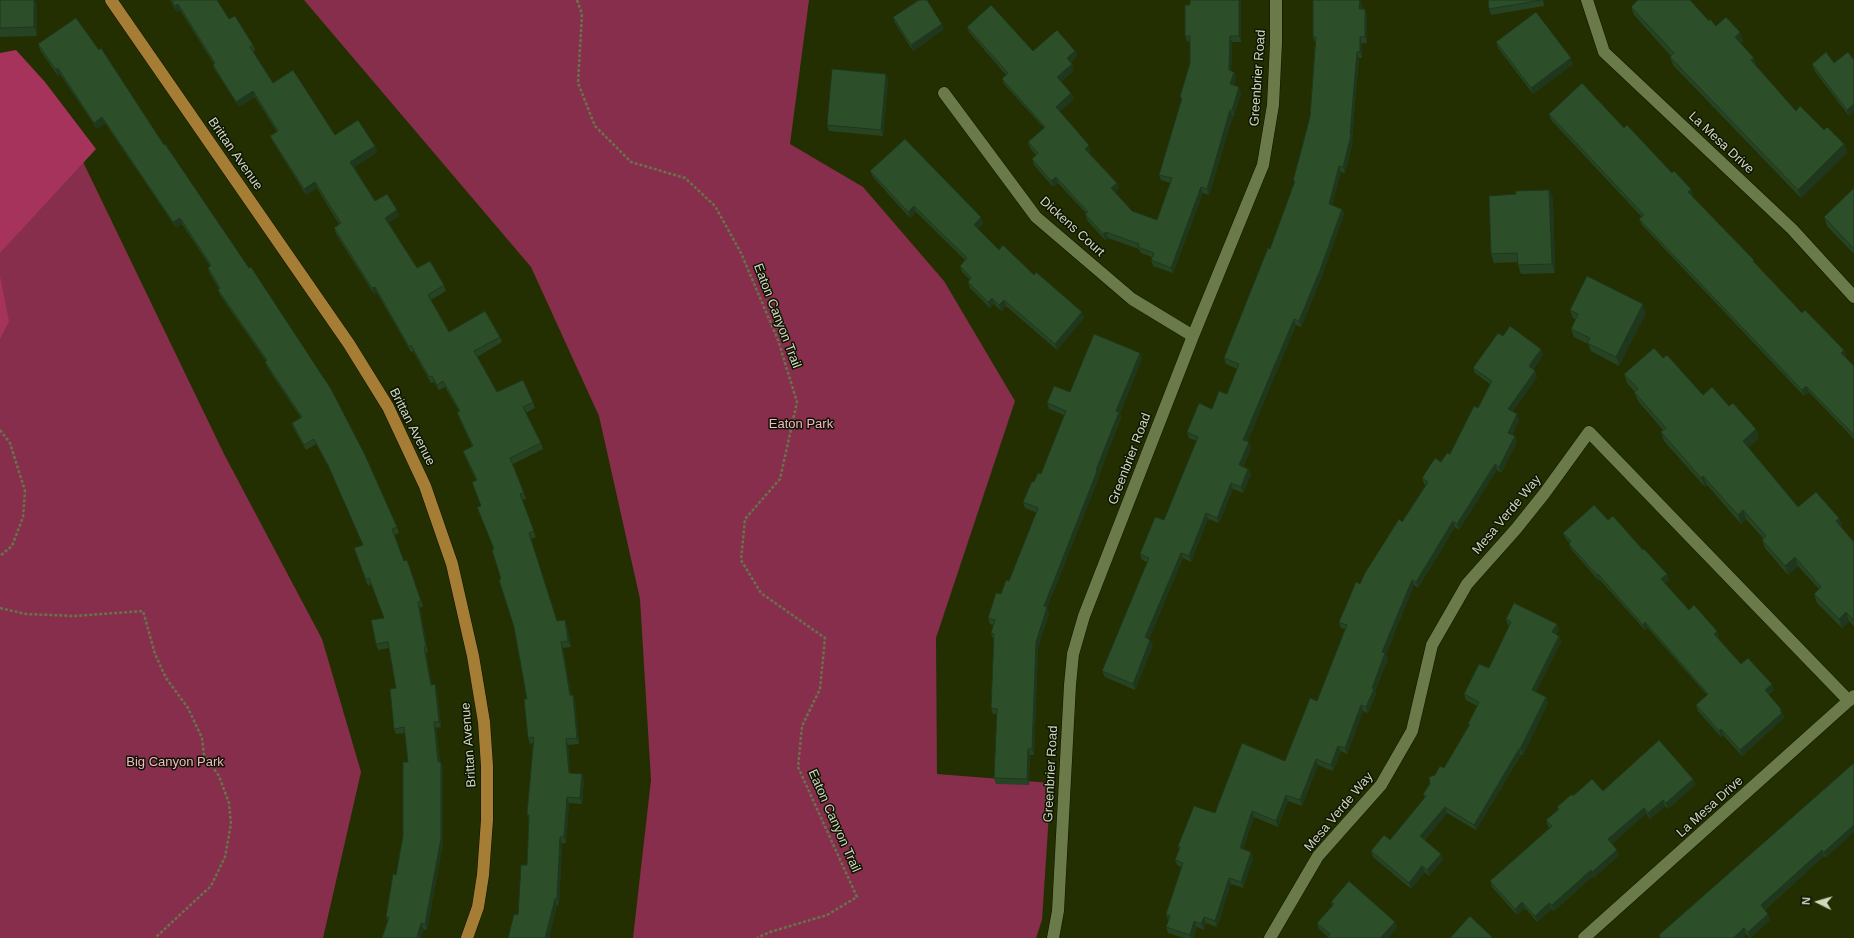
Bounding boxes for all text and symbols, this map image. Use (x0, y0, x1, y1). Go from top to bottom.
street label: Greenbrier Road (1247, 29, 1269, 127)
street label: La Mesa Drive (1685, 109, 1757, 177)
street label: Brittan Avenue (204, 115, 266, 193)
street label: Dickens Court (1036, 194, 1108, 260)
street label: Eaton Canyon Trail (750, 261, 804, 371)
street label: Brittan Avenue (386, 386, 438, 468)
street label: Greenbrier Road (1105, 411, 1155, 507)
park label: Eaton Park (769, 416, 833, 432)
street label: Mesa Verde Way (1469, 472, 1545, 558)
street label: Brittan Avenue (458, 702, 480, 788)
street label: Greenbrier Road (1041, 725, 1061, 823)
park label: Big Canyon Park (126, 754, 224, 770)
street label: Eaton Canyon Trail (804, 767, 864, 875)
street label: Mesa Verde Way (1301, 769, 1377, 855)
street label: La Mesa Drive (1674, 773, 1746, 841)
north arrow (1798, 882, 1838, 922)
text: N (1800, 896, 1812, 905)

